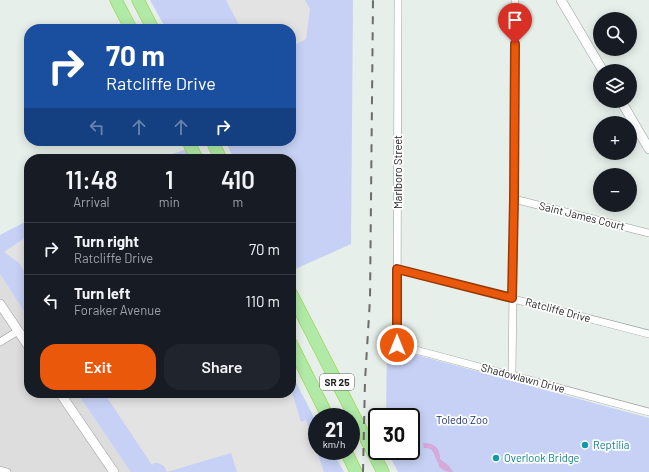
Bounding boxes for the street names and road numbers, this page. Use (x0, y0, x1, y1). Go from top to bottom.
street label: Marlboro Street (391, 135, 404, 209)
street label: Saint James Court (538, 199, 626, 232)
street label: Ratcliffe Drive (524, 295, 592, 325)
street label: Shadowlawn Drive (480, 360, 567, 395)
road number: SR 25 (320, 374, 354, 390)

